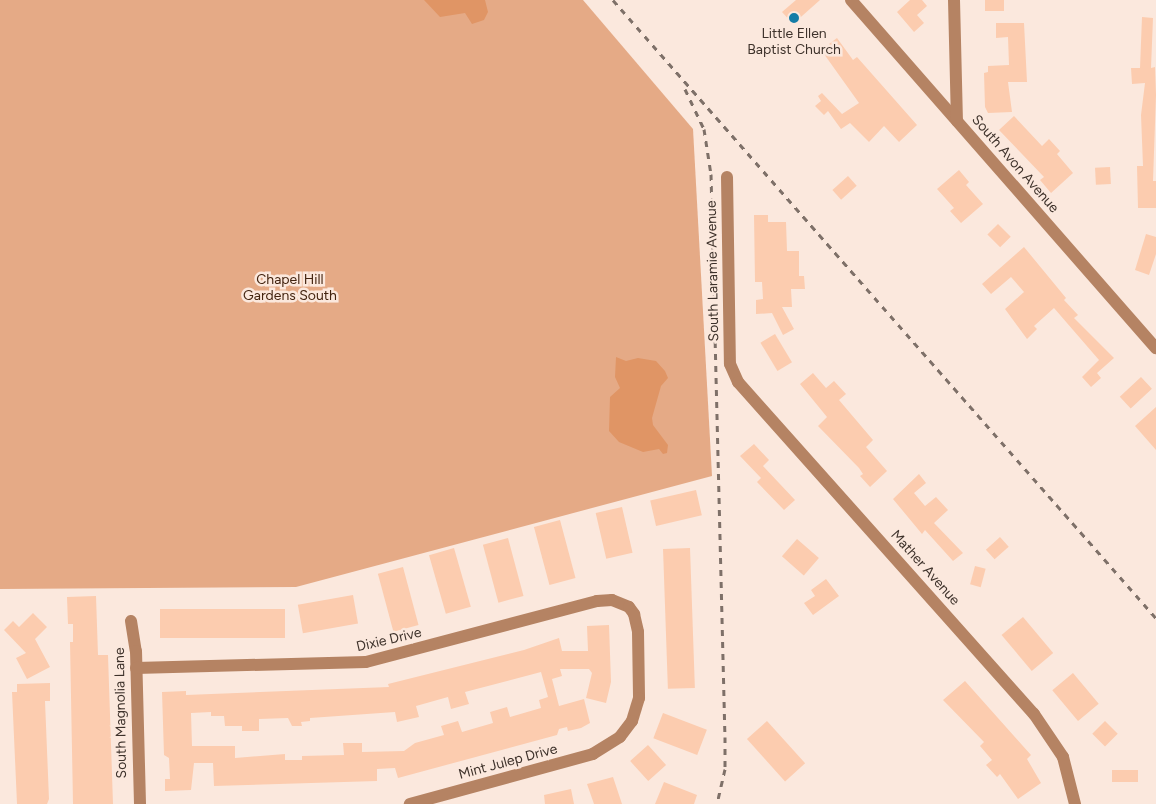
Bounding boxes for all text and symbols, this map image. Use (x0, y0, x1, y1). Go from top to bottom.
marker: Little Ellen Baptist Church (788, 12, 800, 24)
place label: Little Ellen Baptist Church (747, 26, 841, 58)
street label: South Avon Avenue (968, 112, 1062, 216)
street label: South Laramie Avenue (703, 200, 723, 342)
park label: Chapel Hill Gardens South (243, 272, 337, 304)
street label: Mather Avenue (887, 527, 963, 609)
street label: Dixie Drive (355, 624, 423, 656)
street label: South Magnolia Lane (111, 647, 131, 779)
street label: Mint Julep Drive (457, 741, 559, 783)

